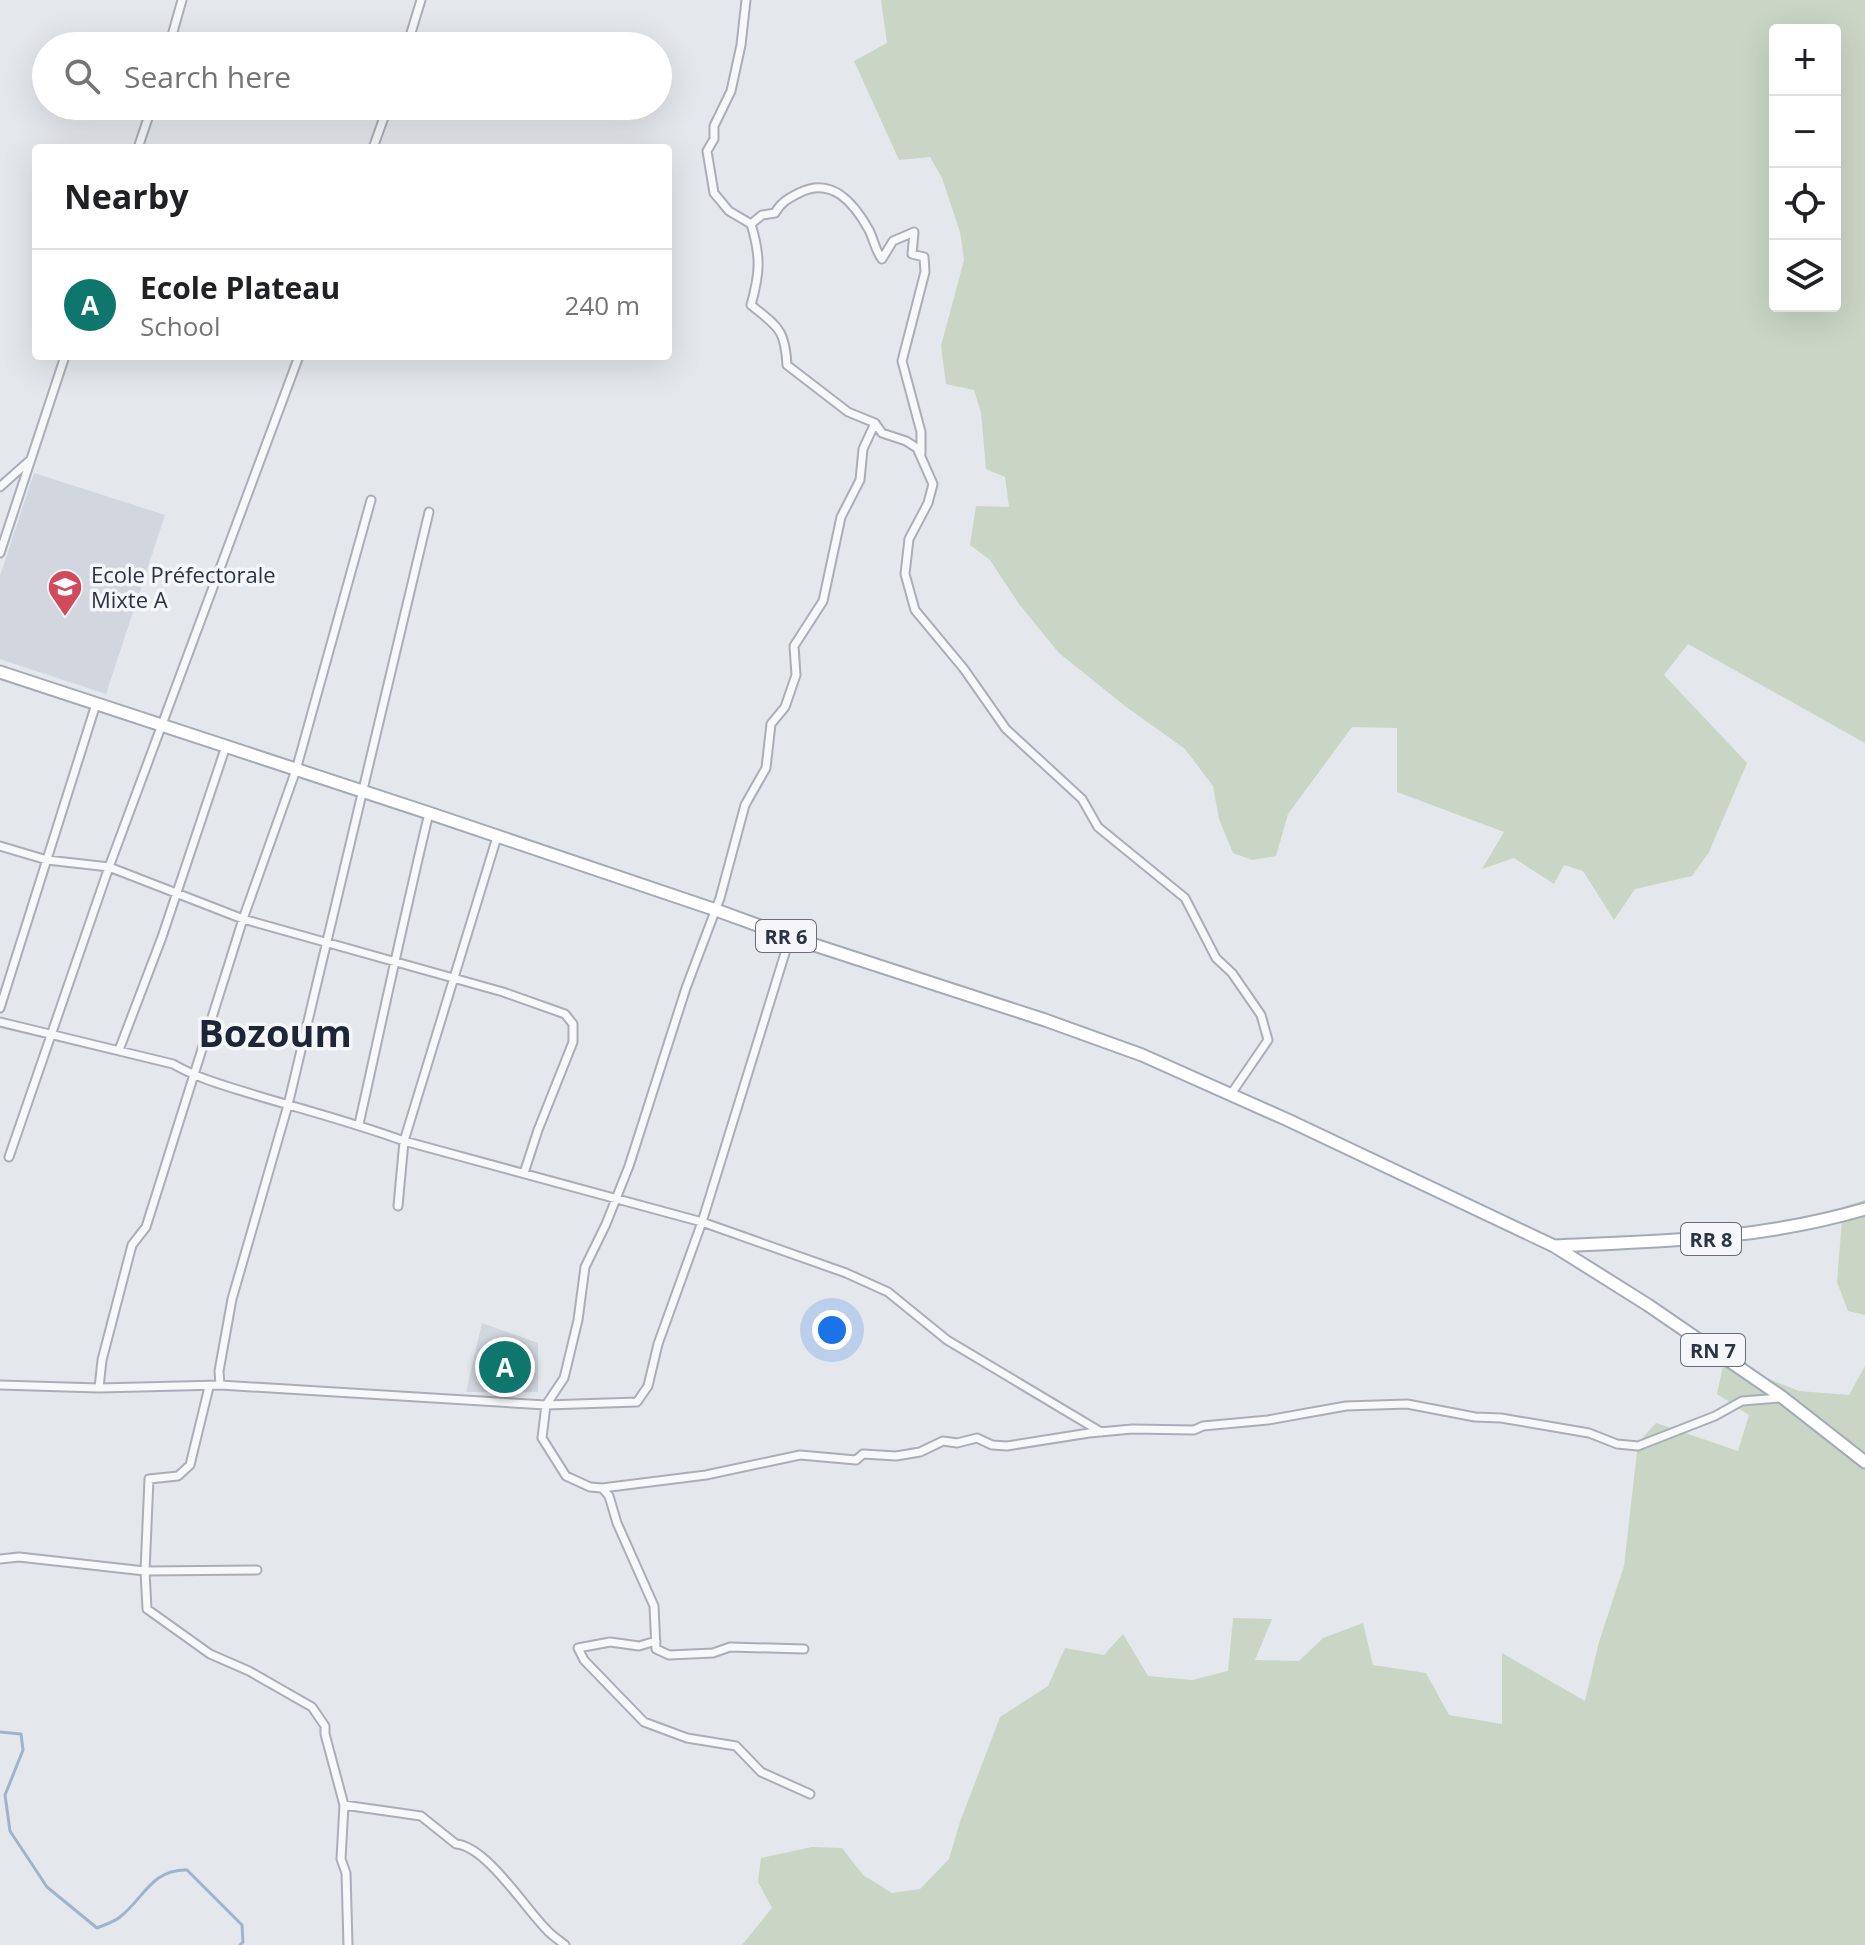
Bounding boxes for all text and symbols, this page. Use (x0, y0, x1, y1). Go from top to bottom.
map controls (1769, 24, 1841, 312)
button: + (1769, 24, 1841, 96)
search box (32, 32, 672, 120)
icon: search (60, 54, 104, 98)
text: Search here (124, 56, 291, 97)
button: − (1769, 96, 1841, 168)
button: locate (1769, 168, 1841, 240)
text: Nearby (64, 173, 189, 219)
button: layers (1769, 240, 1841, 312)
text: Ecole Plateau (140, 267, 340, 308)
text: A (81, 287, 99, 323)
text: 240 m (565, 287, 640, 323)
text: School (140, 308, 221, 344)
place label: Ecole Préfectorale Mixte A (91, 559, 276, 614)
school or university icon: Ecole Préfectorale Mixte A (46, 568, 84, 618)
road number: RR 6 (756, 920, 816, 952)
district label: Bozoum (198, 1006, 352, 1058)
road number: RR 8 (1681, 1223, 1741, 1255)
your location (812, 1310, 852, 1350)
road number: RN 7 (1681, 1334, 1745, 1366)
pin: A (479, 1337, 531, 1397)

